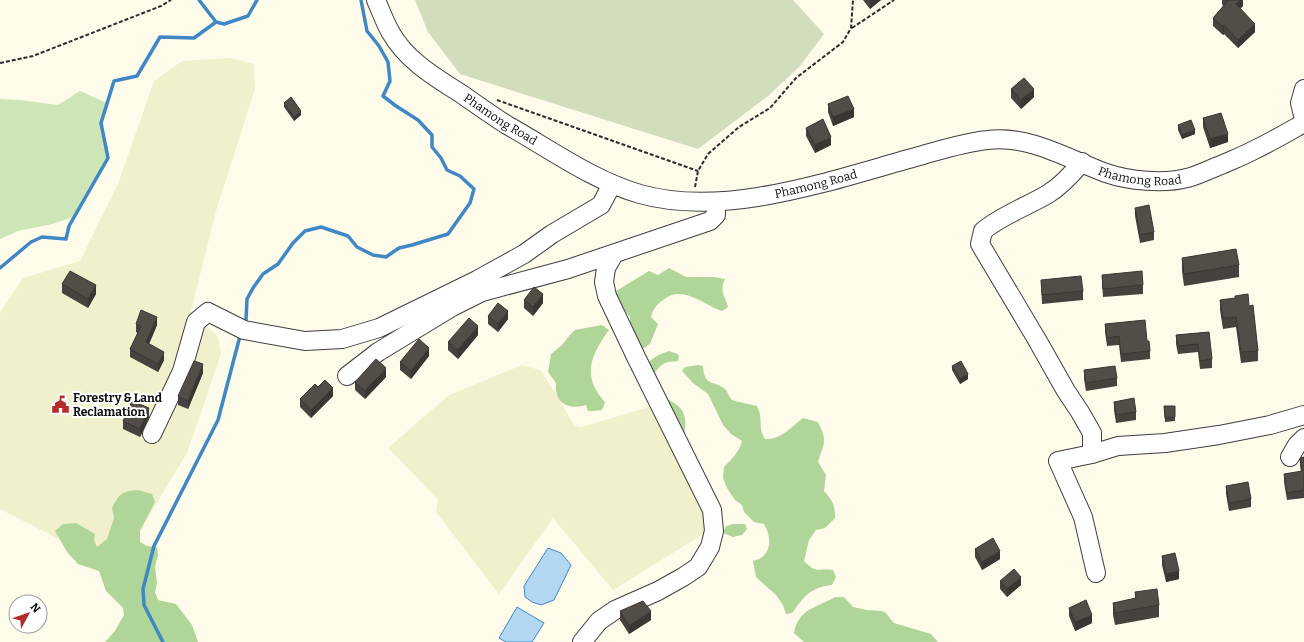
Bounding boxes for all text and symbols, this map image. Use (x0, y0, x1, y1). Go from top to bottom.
street label: Phamong Road (461, 91, 540, 148)
street label: Phamong Road (1096, 164, 1183, 188)
street label: Phamong Road (773, 167, 859, 201)
place label: Forestry & Land Reclamation (73, 391, 163, 419)
public building icon: Forestry & Land Reclamation (50, 395, 70, 415)
north arrow (8, 594, 48, 634)
text: N (28, 600, 43, 616)

